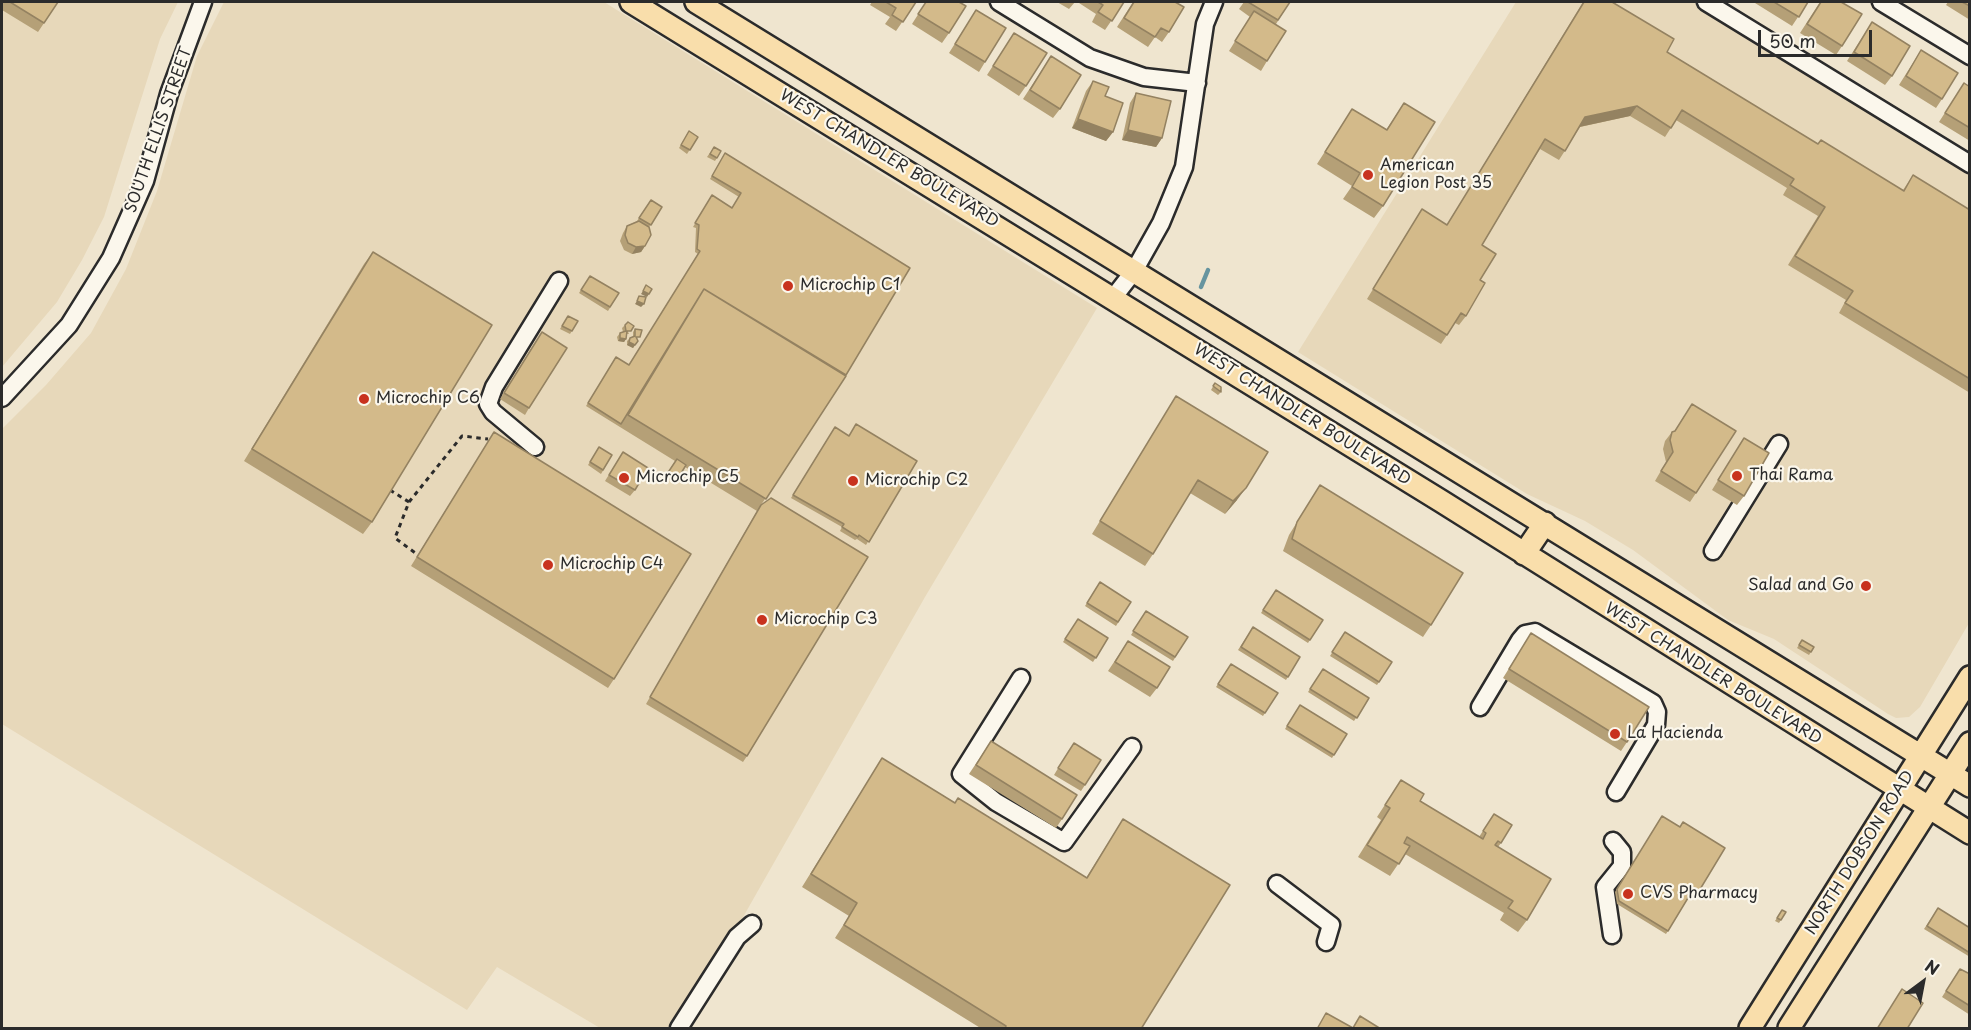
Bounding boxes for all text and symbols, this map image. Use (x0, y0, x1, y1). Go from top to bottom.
scale bar (1761, 18, 1875, 56)
text: 50 m (1769, 27, 1816, 54)
street label: SOUTH ELLIS STREET (122, 45, 196, 215)
street label: WEST CHANDLER BOULEVARD (776, 86, 1002, 232)
place label: American Legion Post 35 (1380, 156, 1492, 194)
marker: American Legion Post 35 (1361, 168, 1375, 182)
place label: Microchip C1 (800, 276, 900, 296)
marker: Microchip C1 (781, 279, 795, 293)
street label: WEST CHANDLER BOULEVARD (1190, 340, 1414, 490)
place label: Microchip C6 (376, 389, 480, 409)
marker: Microchip C6 (357, 392, 371, 406)
place label: Thai Rama (1749, 466, 1833, 486)
place label: Microchip C5 (636, 468, 739, 488)
marker: Thai Rama (1730, 469, 1744, 483)
marker: Microchip C5 (617, 471, 631, 485)
place label: Microchip C2 (865, 471, 968, 491)
marker: Microchip C2 (846, 474, 860, 488)
place label: Microchip C4 (560, 555, 664, 575)
marker: Microchip C4 (541, 558, 555, 572)
place label: Salad and Go (1748, 576, 1854, 596)
marker: Salad and Go (1859, 579, 1873, 593)
street label: WEST CHANDLER BOULEVARD (1601, 599, 1825, 749)
place label: Microchip C3 (774, 610, 878, 630)
marker: Microchip C3 (755, 613, 769, 627)
place label: La Hacienda (1627, 724, 1723, 744)
marker: La Hacienda (1608, 727, 1622, 741)
street label: NORTH DOBSON ROAD (1802, 767, 1918, 939)
place label: CVS Pharmacy (1640, 884, 1758, 904)
marker: CVS Pharmacy (1621, 887, 1635, 901)
north arrow (1893, 952, 1953, 1012)
text: N (1921, 953, 1944, 980)

